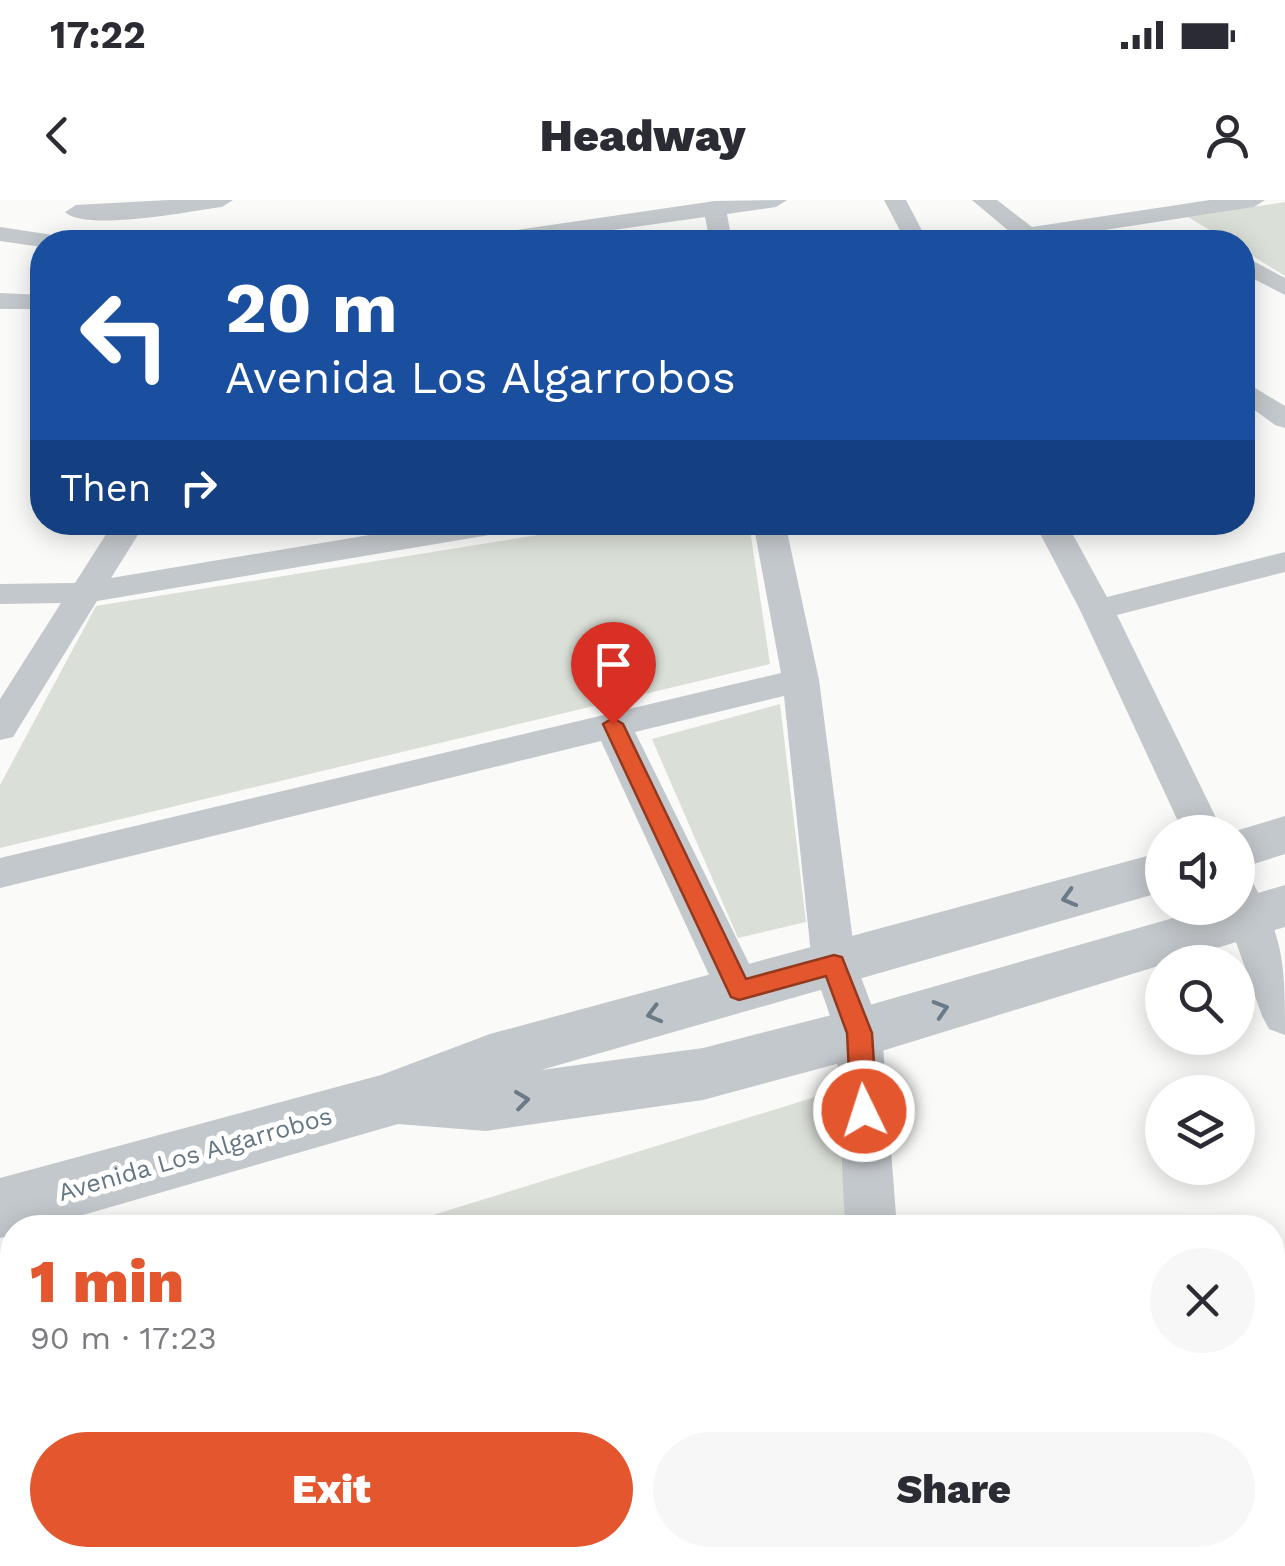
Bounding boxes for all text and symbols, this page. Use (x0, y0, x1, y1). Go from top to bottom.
text: 17:22 (50, 13, 146, 57)
icon: back (30, 108, 85, 163)
icon: person (1200, 108, 1255, 163)
text: Headway (540, 109, 745, 162)
text: 20 m (225, 267, 398, 349)
icon: left (60, 270, 190, 400)
text: Avenida Los Algarrobos (225, 351, 736, 404)
icon: right (171, 460, 226, 515)
text: Then (60, 466, 151, 510)
pin (571, 622, 656, 725)
icon: arrive (586, 637, 641, 692)
map controls (1145, 815, 1255, 1185)
button: sound (1145, 815, 1255, 925)
one-way arrow (1060, 887, 1078, 908)
button: search (1145, 945, 1255, 1055)
one-way arrow (932, 1000, 949, 1021)
one-way arrow (646, 1002, 663, 1023)
position arrow (812, 1059, 916, 1163)
button: layers (1145, 1075, 1255, 1185)
one-way arrow (514, 1090, 530, 1111)
street label: Avenida Los Algarrobos (55, 1101, 335, 1207)
text: 1 min (30, 1246, 184, 1317)
button: close (1150, 1248, 1255, 1353)
text: 90 m · 17:23 (30, 1319, 217, 1357)
button: Exit (30, 1432, 633, 1547)
button: Share (653, 1432, 1255, 1547)

